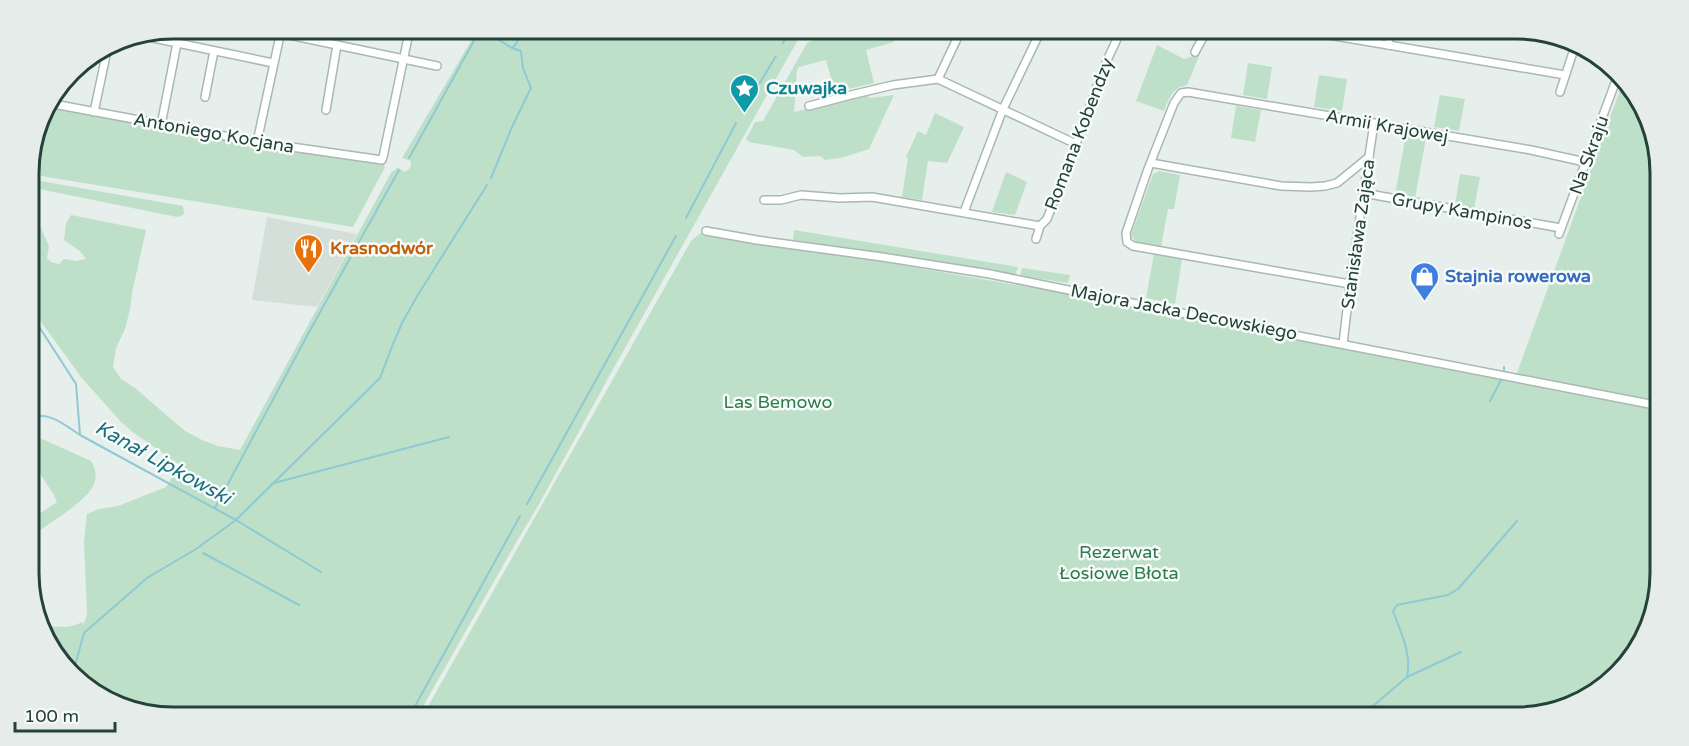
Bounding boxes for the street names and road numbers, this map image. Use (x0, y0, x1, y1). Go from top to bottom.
street label: Romana Kobendzy (1040, 54, 1118, 213)
street label: Armii Krajowej (1324, 104, 1450, 148)
street label: Antoniego Kocjana (132, 108, 296, 158)
street label: Na Skraju (1565, 112, 1613, 198)
street label: Stanisława Zająca (1337, 158, 1379, 310)
street label: Grupy Kampinos (1390, 188, 1534, 234)
street label: Majora Jacka Decowskiego (1069, 279, 1299, 345)

